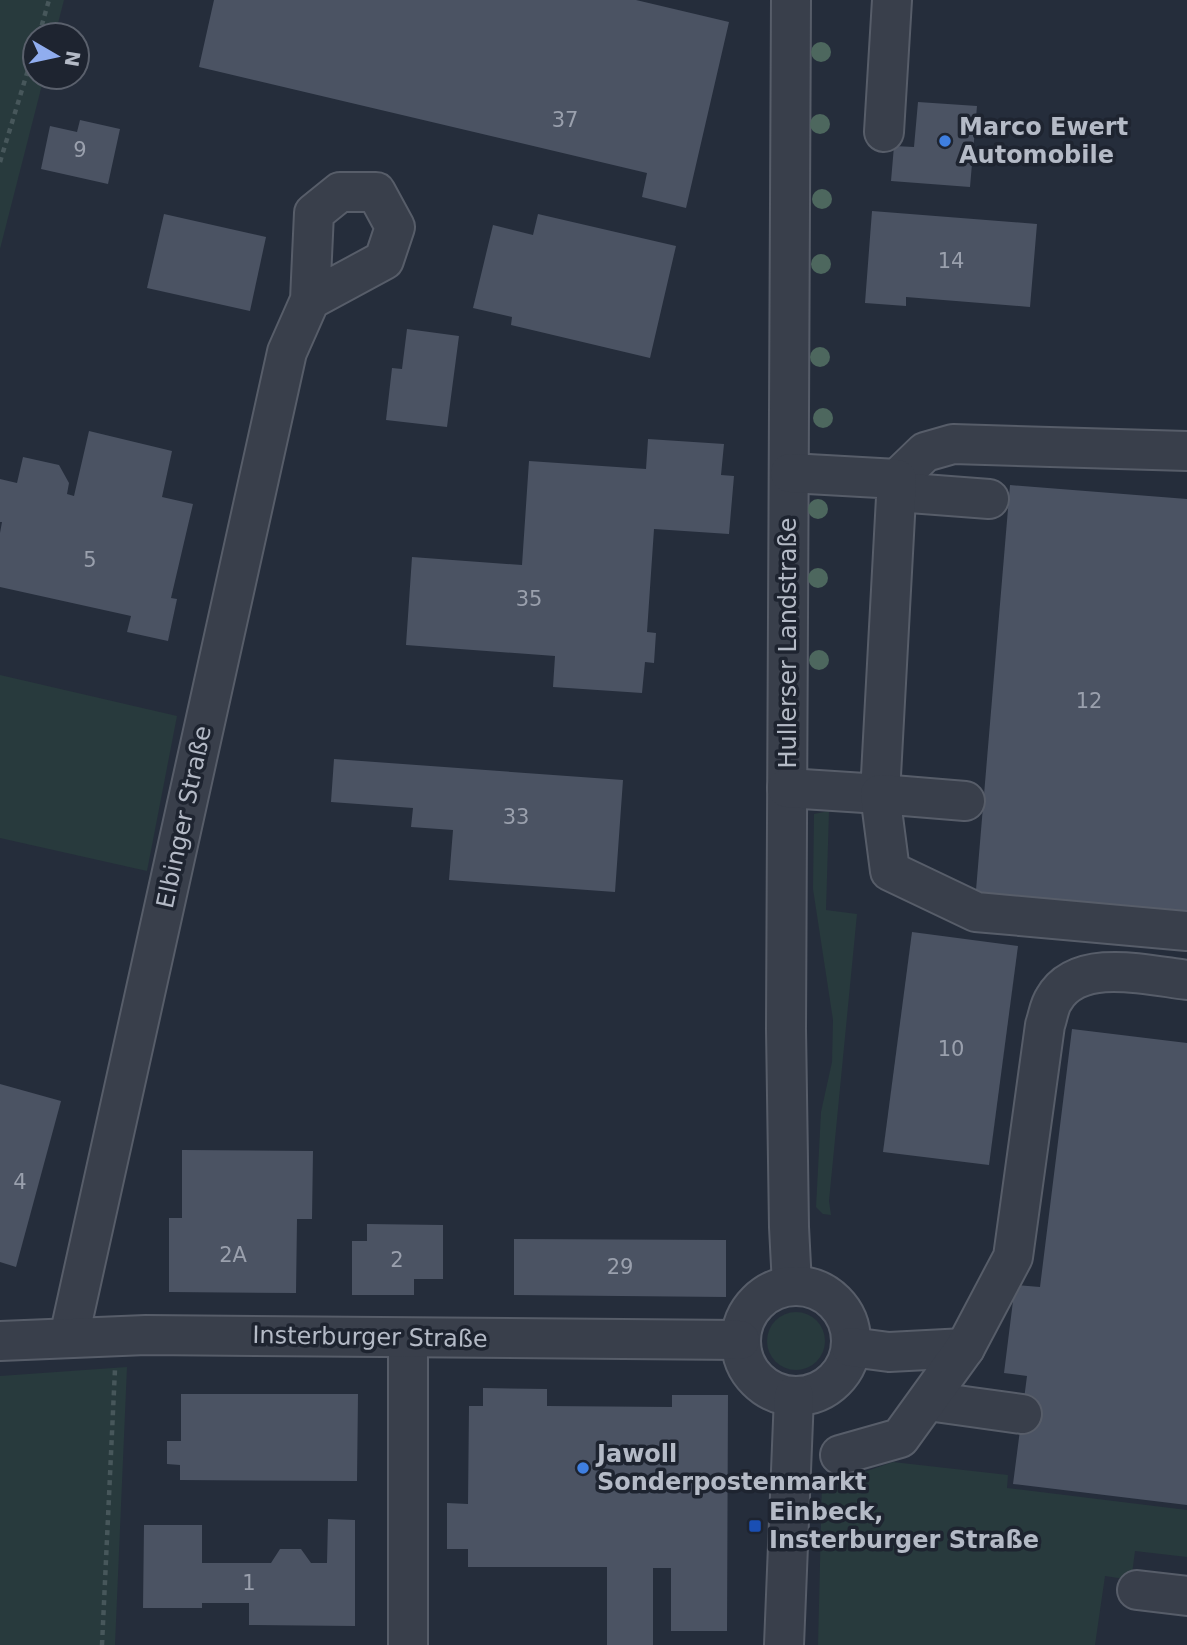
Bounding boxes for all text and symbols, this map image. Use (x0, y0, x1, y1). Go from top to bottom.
north arrow (21, 21, 91, 91)
text: N (61, 49, 85, 68)
house number: 37 (552, 108, 578, 132)
place label: Marco Ewert Automobile (959, 113, 1128, 169)
marker: Marco Ewert Automobile (937, 133, 953, 149)
house number: 9 (73, 138, 87, 162)
house number: 14 (938, 249, 964, 273)
street label: Hullerser Landstraße (774, 518, 802, 768)
house number: 5 (83, 548, 97, 572)
house number: 35 (516, 587, 542, 611)
house number: 12 (1076, 689, 1102, 713)
street label: Elbinger Straße (151, 723, 217, 911)
house number: 33 (503, 805, 529, 829)
house number: 10 (938, 1037, 964, 1061)
house number: 4 (13, 1170, 27, 1194)
house number: 2A (219, 1243, 247, 1267)
house number: 2 (390, 1248, 404, 1272)
house number: 29 (607, 1255, 633, 1279)
street label: Insterburger Straße (252, 1321, 488, 1353)
place label: Jawoll Sonderpostenmarkt (595, 1440, 866, 1496)
marker: Jawoll Sonderpostenmarkt (575, 1460, 591, 1476)
place label: Einbeck, Insterburger Straße (769, 1498, 1039, 1554)
marker: Einbeck, Insterburger Straße (747, 1518, 763, 1534)
house number: 1 (242, 1571, 256, 1595)

